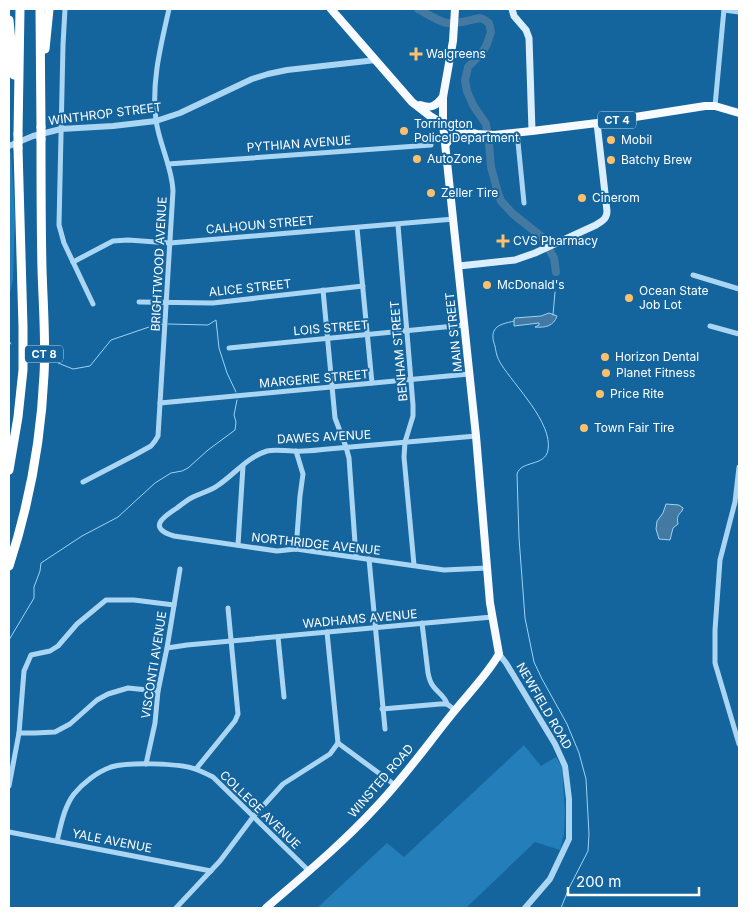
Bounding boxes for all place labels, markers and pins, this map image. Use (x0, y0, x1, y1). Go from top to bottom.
place label: Walgreens (426, 46, 486, 61)
marker: Walgreens (410, 48, 422, 60)
place label: Torrington Police Department (414, 116, 519, 145)
marker: Torrington Police Department (398, 125, 410, 137)
place label: Mobil (621, 132, 652, 147)
marker: Mobil (605, 134, 617, 146)
place label: AutoZone (427, 151, 482, 166)
place label: Batchy Brew (621, 152, 692, 167)
marker: AutoZone (411, 153, 423, 165)
marker: Batchy Brew (605, 154, 617, 166)
place label: Zeller Tire (441, 185, 498, 200)
marker: Zeller Tire (425, 187, 437, 199)
place label: Cinerom (592, 190, 640, 205)
marker: Cinerom (576, 192, 588, 204)
place label: CVS Pharmacy (513, 233, 598, 248)
marker: CVS Pharmacy (497, 235, 509, 247)
place label: McDonald's (497, 277, 565, 292)
marker: McDonald's (481, 279, 493, 291)
place label: Ocean State Job Lot (639, 283, 709, 312)
marker: Ocean State Job Lot (623, 292, 635, 304)
place label: Horizon Dental (615, 349, 699, 364)
marker: Horizon Dental (599, 351, 611, 363)
place label: Planet Fitness (616, 365, 695, 380)
marker: Planet Fitness (600, 367, 612, 379)
place label: Price Rite (610, 386, 664, 401)
marker: Price Rite (594, 388, 606, 400)
place label: Town Fair Tire (594, 420, 674, 435)
marker: Town Fair Tire (578, 422, 590, 434)

